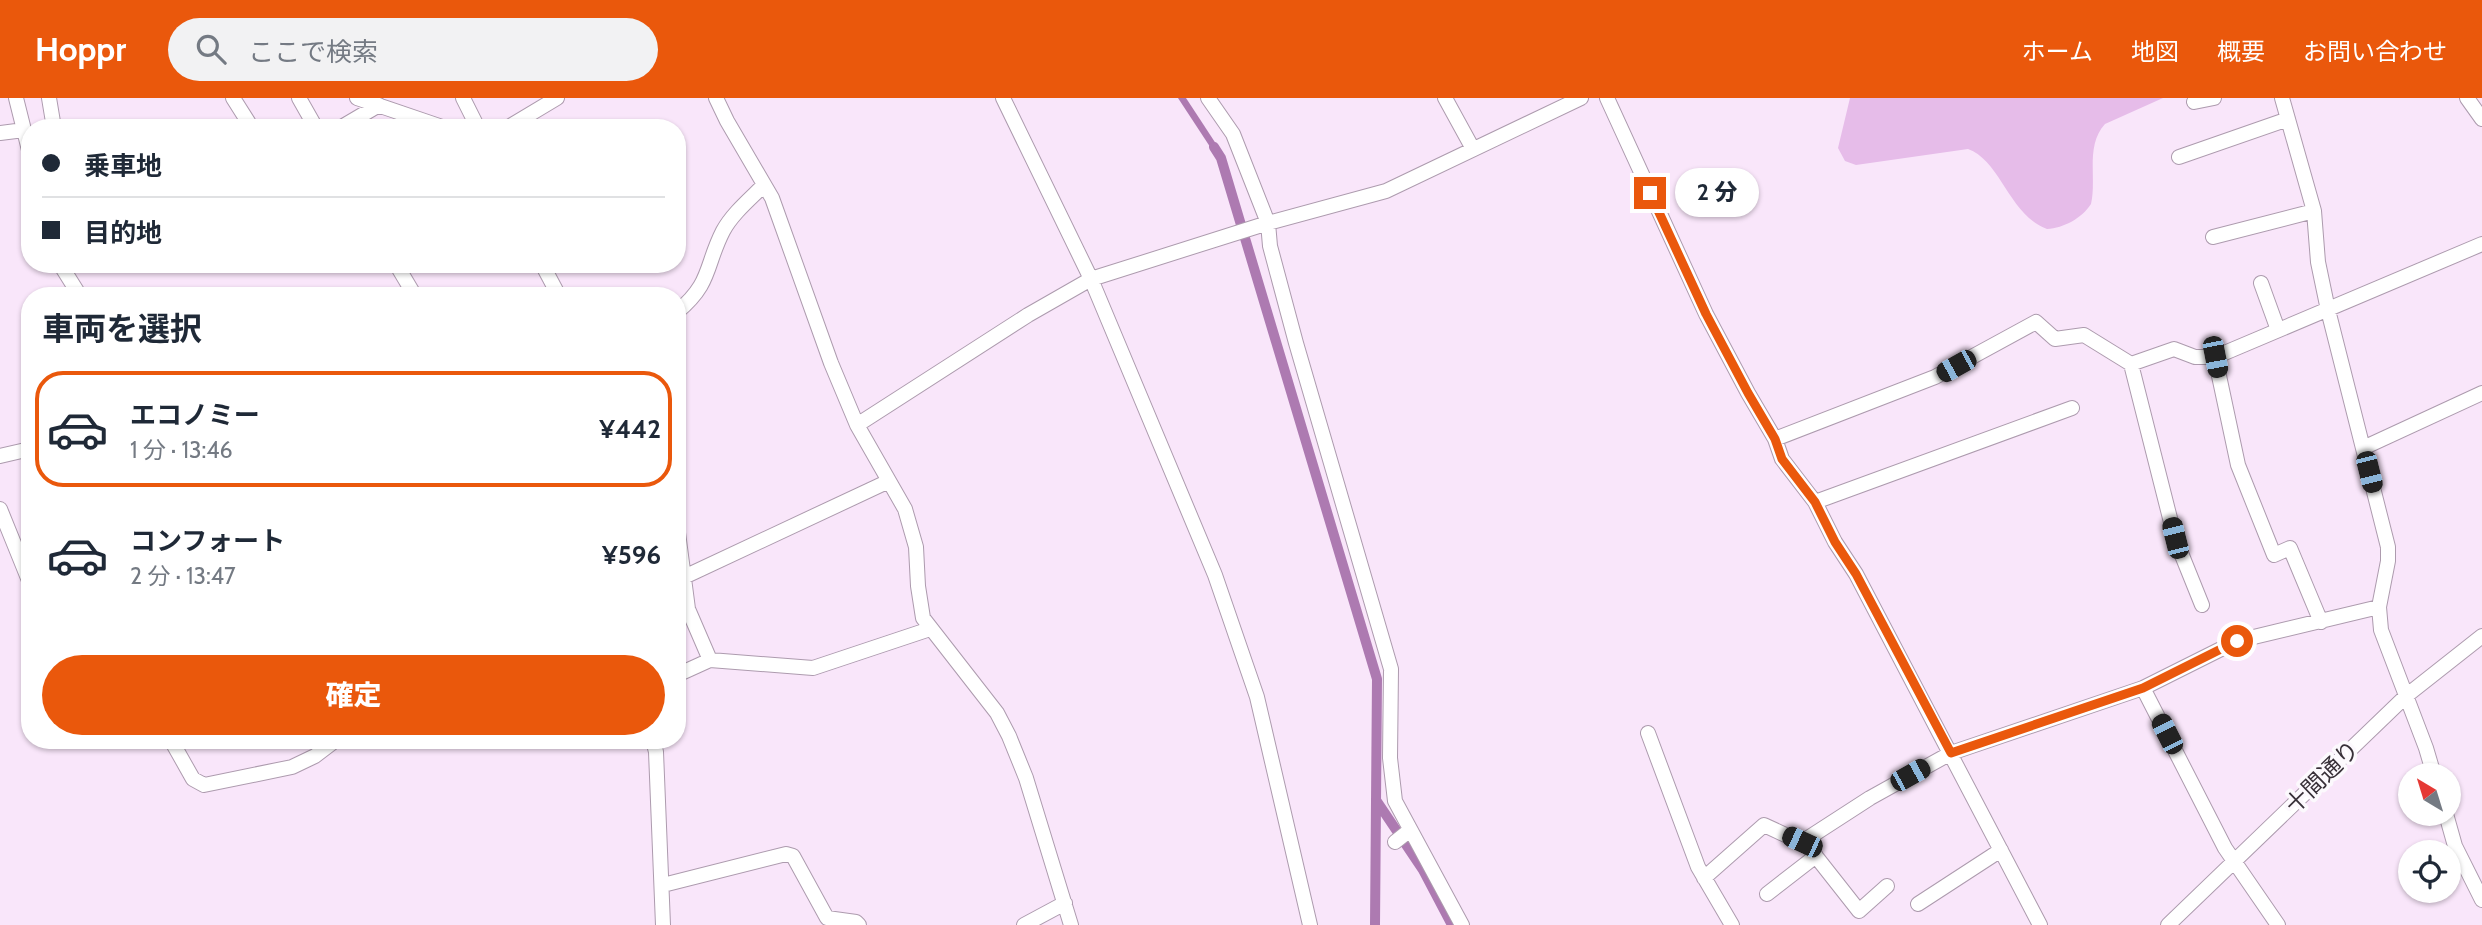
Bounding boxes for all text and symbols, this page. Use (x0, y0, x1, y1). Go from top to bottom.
search box (168, 18, 658, 81)
text: Hoppr (35, 29, 126, 69)
icon: search (192, 30, 230, 68)
text: ここで検索 (248, 36, 378, 68)
text: ホーム (2022, 37, 2093, 66)
text: 地図 (2131, 37, 2179, 66)
text: 概要 (2217, 37, 2265, 66)
text: お問い合わせ (2303, 37, 2447, 66)
text: 乗車地 (84, 150, 162, 182)
callout: 2 分 (1674, 168, 1758, 217)
route end (1634, 177, 1666, 209)
text: 2 分 (1697, 178, 1737, 206)
text: 目的地 (84, 217, 162, 249)
text: 車両を選択 (42, 309, 202, 348)
car (2201, 334, 2230, 380)
car (1933, 347, 1980, 385)
icon: car (46, 398, 109, 461)
text: エコノミー (130, 399, 260, 431)
text: ¥442 (599, 413, 661, 445)
text: 1 分 · 13:46 (130, 436, 233, 464)
car (2354, 449, 2385, 495)
car (2160, 515, 2191, 561)
icon: car (46, 524, 109, 587)
text: コンフォート (130, 525, 285, 557)
text: ¥596 (602, 539, 661, 571)
text: 2 分 · 13:47 (130, 562, 236, 590)
route start (2221, 625, 2253, 657)
button: 確定 (42, 655, 665, 735)
car (2149, 711, 2186, 757)
street label: 十間通り (2279, 735, 2365, 819)
car (1887, 756, 1934, 794)
north arrow (2398, 763, 2460, 826)
map controls (2398, 763, 2461, 903)
car (1779, 824, 1826, 860)
button: locate (2398, 840, 2461, 903)

